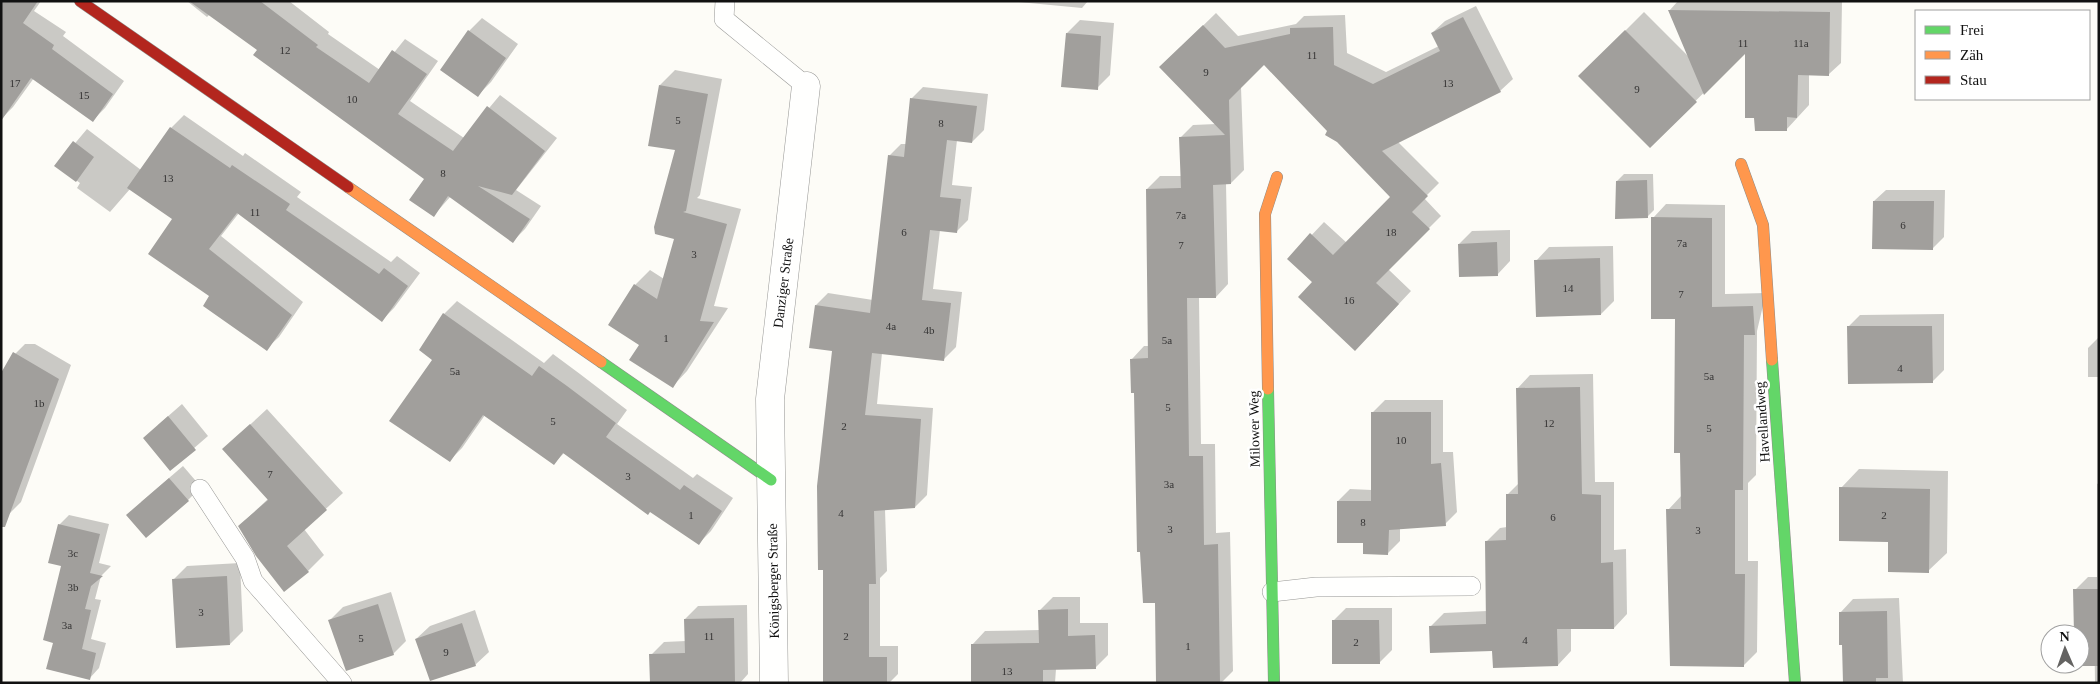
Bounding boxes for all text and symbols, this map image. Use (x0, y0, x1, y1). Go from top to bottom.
legend (1915, 10, 2090, 100)
text: Frei (1960, 22, 1984, 38)
house number: 11 (1738, 37, 1748, 49)
house number: 11a (1793, 37, 1809, 49)
house number: 12 (280, 44, 291, 56)
text: Zäh (1960, 47, 1984, 63)
house number: 11 (1307, 49, 1317, 61)
house number: 9 (1203, 66, 1209, 78)
text: Stau (1960, 72, 1987, 88)
house number: 17 (10, 77, 21, 89)
house number: 13 (1443, 77, 1454, 89)
house number: 9 (1634, 83, 1640, 95)
house number: 15 (79, 89, 90, 101)
house number: 10 (347, 93, 358, 105)
house number: 5 (675, 114, 681, 126)
house number: 8 (938, 117, 944, 129)
house number: 8 (440, 167, 446, 179)
house number: 13 (163, 172, 174, 184)
house number: 11 (250, 206, 260, 218)
house number: 7a (1176, 209, 1186, 221)
house number: 6 (1900, 219, 1906, 231)
house number: 6 (901, 226, 907, 238)
house number: 18 (1386, 226, 1397, 238)
street label: Danziger Straße (771, 237, 796, 329)
house number: 7a (1677, 237, 1687, 249)
house number: 7 (1178, 239, 1184, 251)
house number: 3 (691, 248, 697, 260)
house number: 14 (1563, 282, 1574, 294)
house number: 7 (1678, 288, 1684, 300)
house number: 16 (1344, 294, 1355, 306)
house number: 4a (886, 320, 896, 332)
house number: 4b (924, 324, 935, 336)
house number: 1 (663, 332, 669, 344)
house number: 5a (1162, 334, 1172, 346)
house number: 4 (1897, 362, 1903, 374)
house number: 5a (450, 365, 460, 377)
house number: 5a (1704, 370, 1714, 382)
street label: Havellandweg (1752, 381, 1773, 463)
street label: Milower Weg (1246, 390, 1263, 468)
house number: 1b (34, 397, 45, 409)
house number: 5 (1165, 401, 1171, 413)
house number: 5 (550, 415, 556, 427)
house number: 12 (1544, 417, 1555, 429)
house number: 2 (841, 420, 847, 432)
house number: 5 (1706, 422, 1712, 434)
house number: 10 (1396, 434, 1407, 446)
house number: 7 (267, 468, 273, 480)
house number: 3 (625, 470, 631, 482)
house number: 3a (1164, 478, 1174, 490)
house number: 4 (838, 507, 844, 519)
house number: 1 (688, 509, 694, 521)
house number: 2 (1881, 509, 1887, 521)
house number: 6 (1550, 511, 1556, 523)
house number: 8 (1360, 516, 1366, 528)
street label: Königsberger Straße (765, 523, 782, 639)
house number: 3 (1167, 523, 1173, 535)
house number: 3 (1695, 524, 1701, 536)
house number: 3c (68, 547, 78, 559)
house number: 3b (68, 581, 79, 593)
house number: 3 (198, 606, 204, 618)
house number: 3a (62, 619, 72, 631)
north arrow (2040, 624, 2090, 674)
text: N (2059, 629, 2070, 644)
house number: 11 (704, 630, 714, 642)
house number: 2 (843, 630, 849, 642)
house number: 5 (358, 632, 364, 644)
house number: 4 (1522, 634, 1528, 646)
house number: 2 (1353, 636, 1359, 648)
house number: 1 (1185, 640, 1191, 652)
house number: 9 (443, 646, 449, 658)
house number: 13 (1002, 665, 1013, 677)

